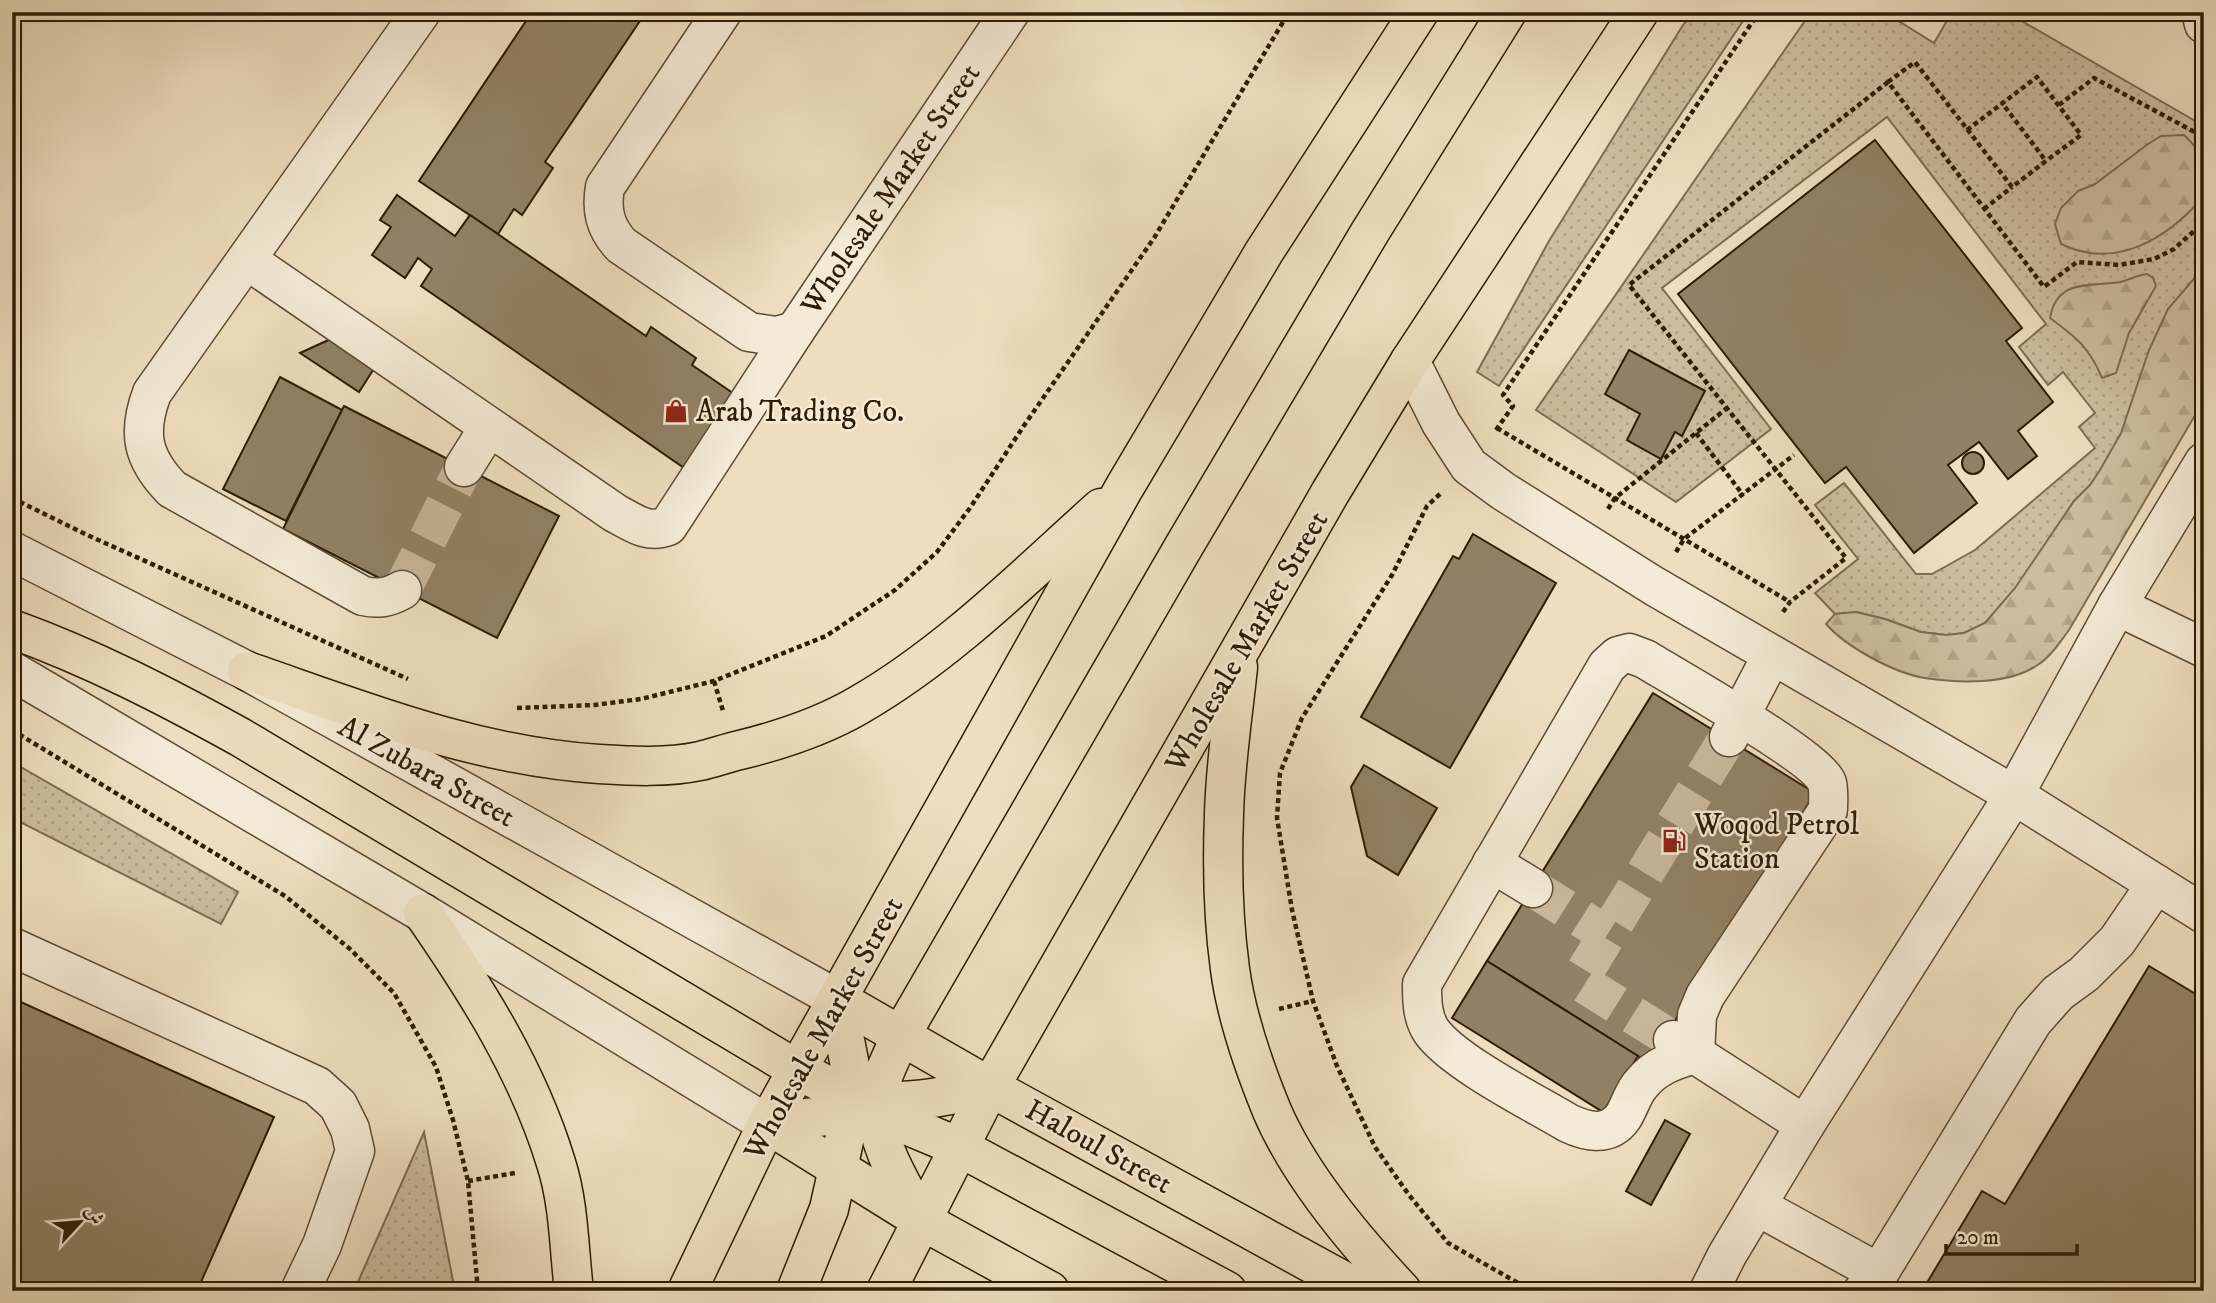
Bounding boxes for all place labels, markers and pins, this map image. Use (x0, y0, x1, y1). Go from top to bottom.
place label: Arab Trading Co. (696, 394, 904, 431)
shop icon: Arab Trading Co. (662, 397, 690, 425)
place label: Woqod Petrol Station (1693, 807, 1859, 878)
fuel station icon: Woqod Petrol Station (1660, 827, 1688, 855)

